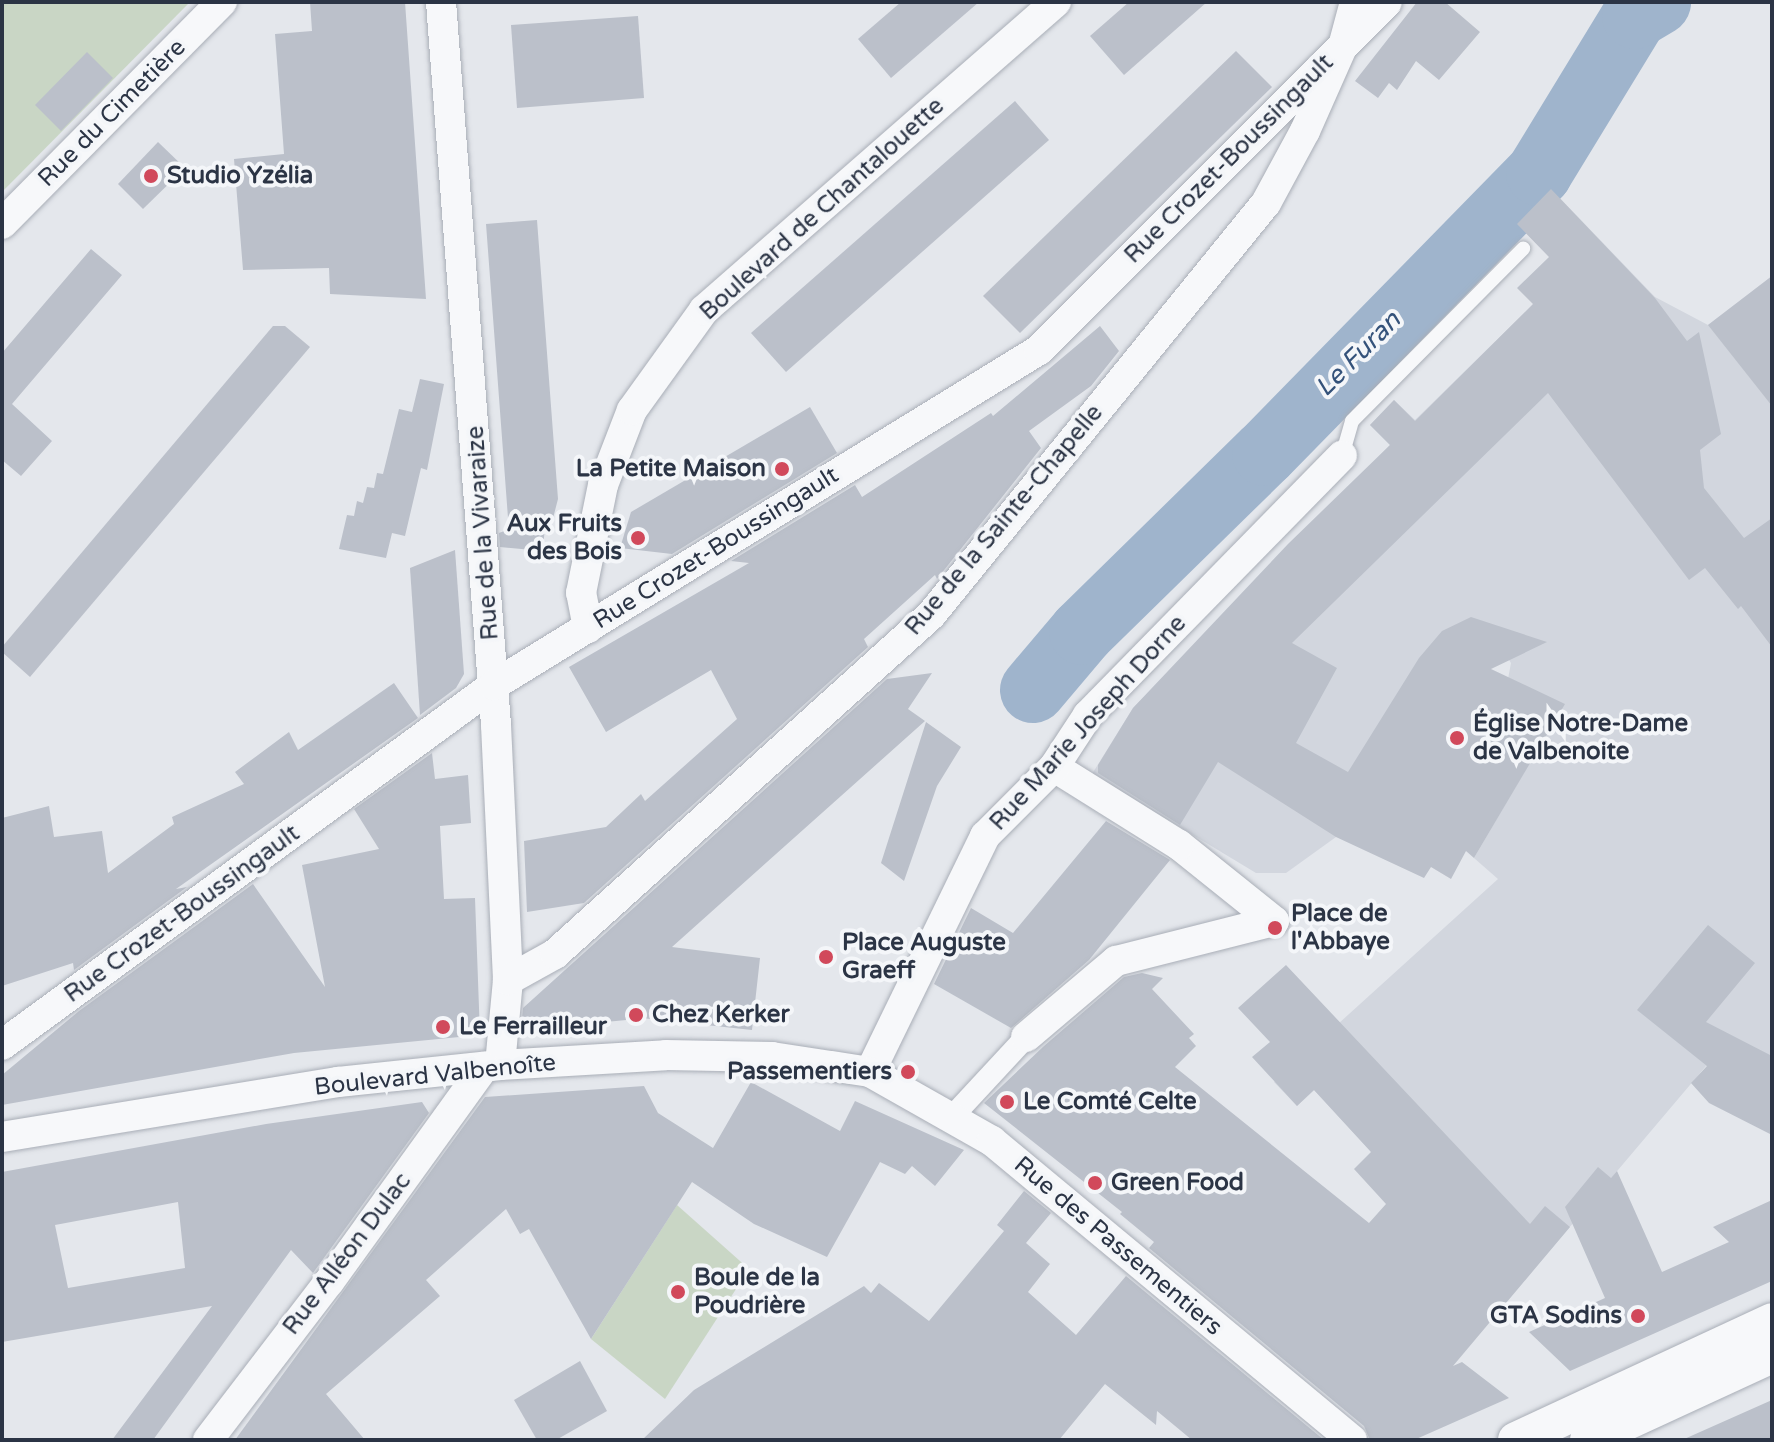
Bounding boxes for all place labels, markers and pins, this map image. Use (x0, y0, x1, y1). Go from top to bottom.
place label: Studio Yzélia (167, 162, 313, 190)
marker: Studio Yzélia (142, 167, 160, 185)
place label: La Petite Maison (576, 455, 766, 483)
marker: La Petite Maison (773, 460, 791, 478)
place label: Aux Fruits des Bois (506, 510, 622, 566)
marker: Aux Fruits des Bois (629, 529, 647, 547)
place label: Église Notre-Dame de Valbenoite (1473, 710, 1688, 766)
marker: Église Notre-Dame de Valbenoite (1448, 729, 1466, 747)
place label: Place de l'Abbaye (1291, 900, 1390, 956)
marker: Place de l'Abbaye (1266, 919, 1284, 937)
place label: Place Auguste Graeff (842, 929, 1006, 985)
marker: Place Auguste Graeff (817, 948, 835, 966)
place label: Chez Kerker (652, 1001, 790, 1029)
marker: Chez Kerker (627, 1006, 645, 1024)
place label: Le Ferrailleur (459, 1013, 607, 1041)
marker: Le Ferrailleur (434, 1018, 452, 1036)
place label: Passementiers (727, 1058, 892, 1086)
marker: Passementiers (899, 1063, 917, 1081)
place label: Le Comté Celte (1023, 1088, 1197, 1116)
marker: Le Comté Celte (998, 1093, 1016, 1111)
place label: Green Food (1111, 1169, 1244, 1197)
marker: Green Food (1086, 1174, 1104, 1192)
place label: Boule de la Poudrière (694, 1264, 820, 1320)
marker: Boule de la Poudrière (669, 1283, 687, 1301)
place label: GTA Sodins (1490, 1302, 1622, 1330)
marker: GTA Sodins (1629, 1307, 1647, 1325)

